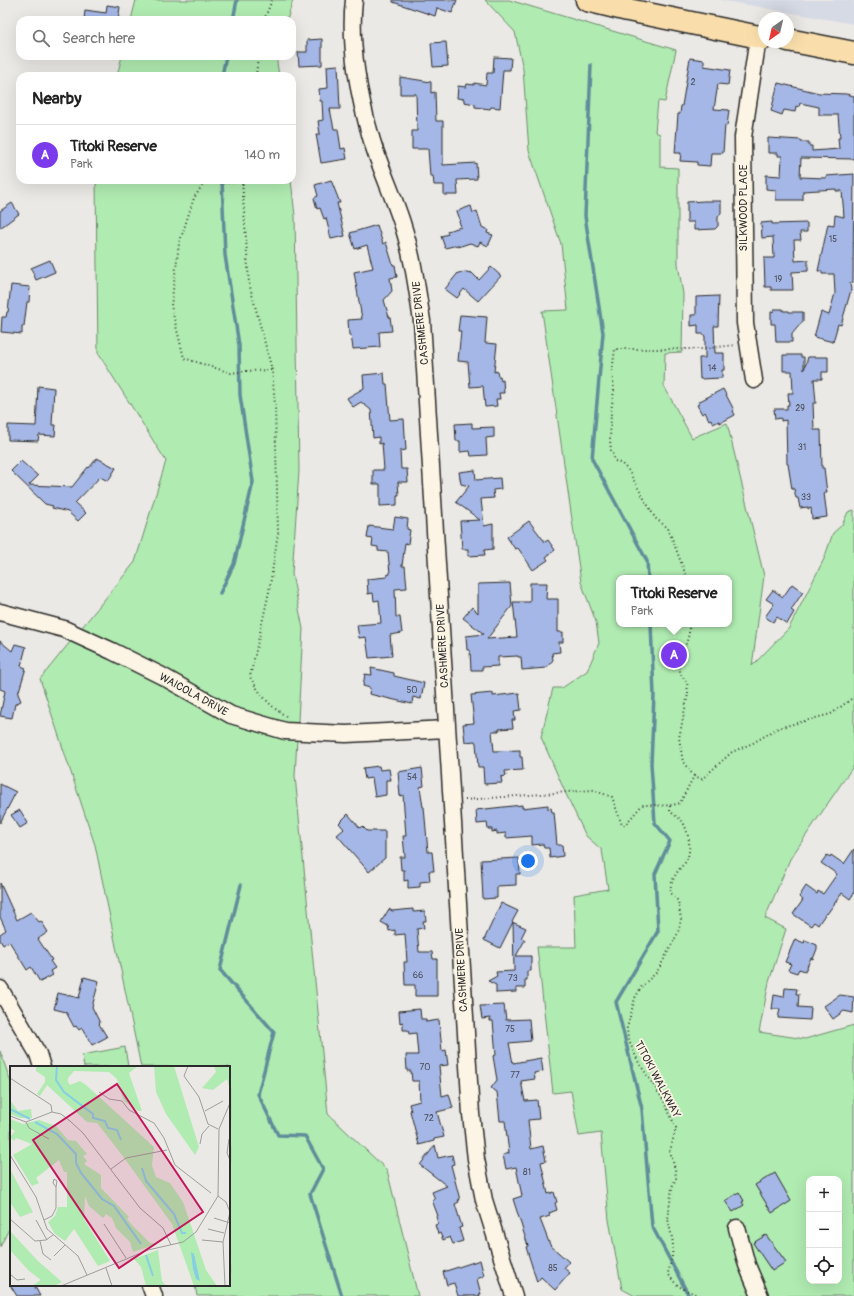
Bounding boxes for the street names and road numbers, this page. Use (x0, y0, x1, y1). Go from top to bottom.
street label: SILKWOOD PLACE (737, 164, 750, 251)
street label: CASHMERE DRIVE (410, 280, 431, 365)
street label: CASHMERE DRIVE (434, 603, 451, 688)
street label: WAICOLA DRIVE (157, 670, 231, 719)
street label: CASHMERE DRIVE (453, 927, 470, 1012)
street label: TITOKI WALKWAY (632, 1038, 684, 1121)

